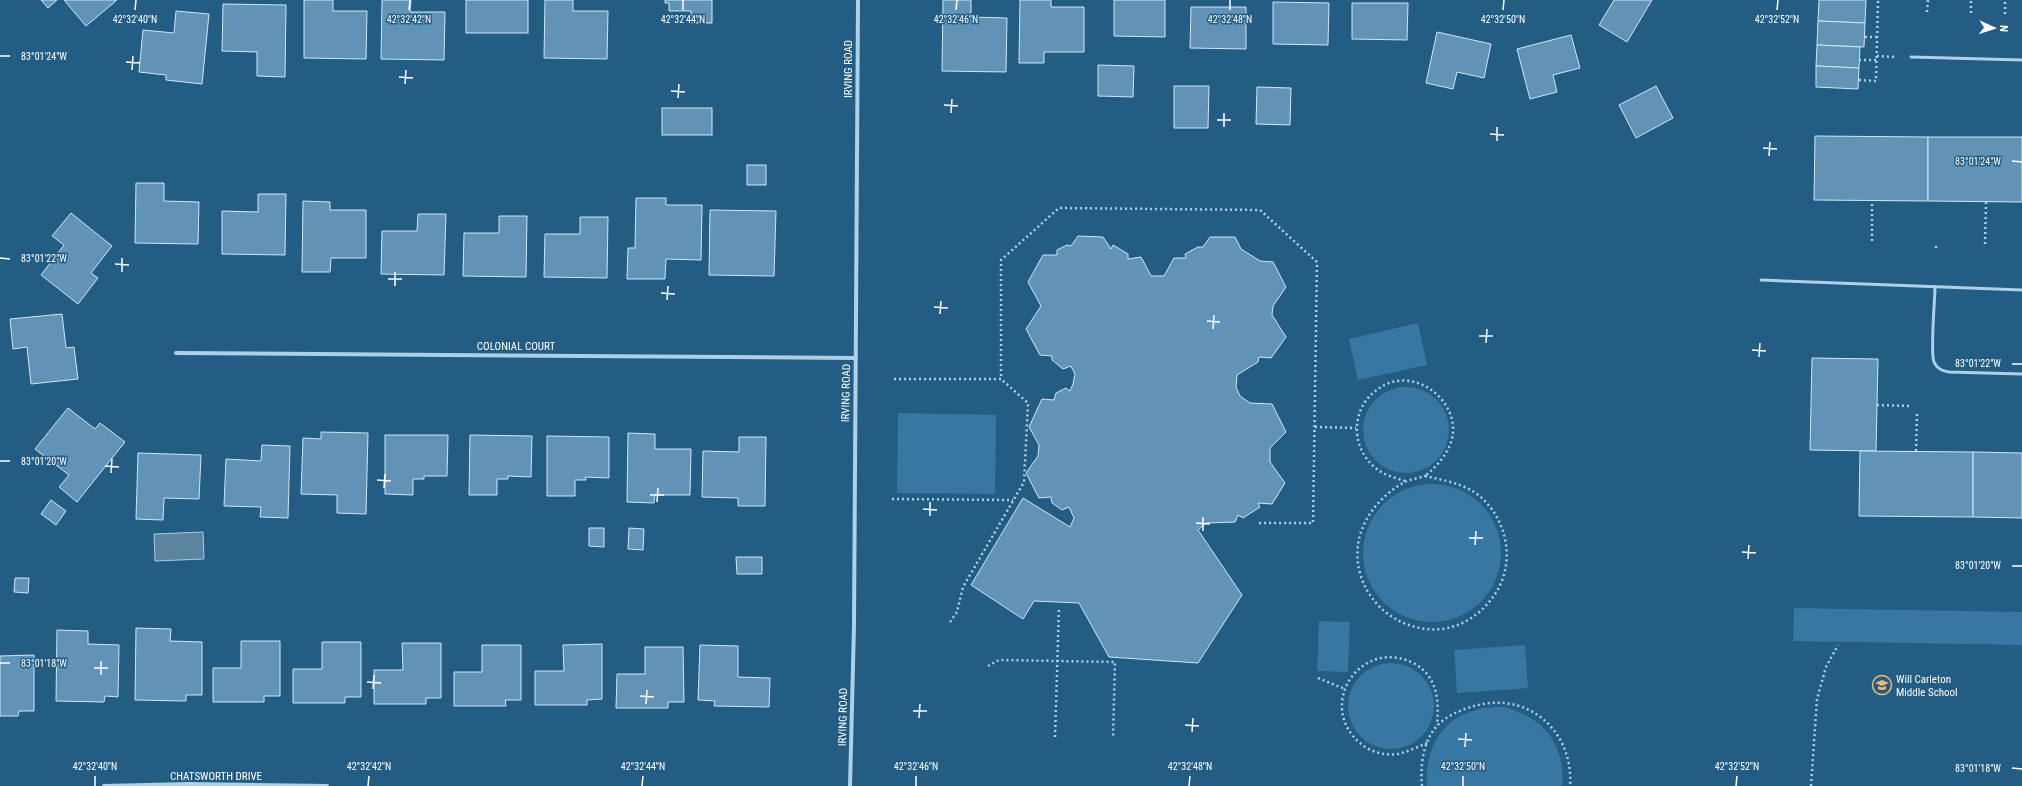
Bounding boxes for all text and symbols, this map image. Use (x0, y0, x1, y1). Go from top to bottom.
north arrow (1974, 8, 2014, 48)
text: 42°32'40"N (113, 14, 157, 25)
text: 42°32'42"N (387, 14, 431, 25)
text: 42°32'44"N (661, 14, 705, 25)
text: 42°32'46"N (934, 14, 978, 25)
text: 42°32'48"N (1208, 14, 1252, 25)
text: 42°32'50"N (1481, 14, 1525, 25)
text: 42°32'52"N (1755, 14, 1799, 25)
text: N (1997, 25, 2010, 32)
street label: IRVING ROAD (842, 40, 855, 98)
text: 83°01'24"W (21, 51, 67, 62)
text: 83°01'24"W (1955, 156, 2001, 167)
text: 83°01'22"W (21, 253, 67, 264)
street label: COLONIAL COURT (477, 340, 555, 353)
text: 83°01'22"W (1955, 358, 2001, 369)
street label: IRVING ROAD (839, 364, 853, 422)
text: 83°01'20"W (21, 456, 67, 467)
text: 83°01'20"W (1955, 560, 2001, 571)
text: 83°01'18"W (21, 658, 67, 669)
place label: Will Carleton Middle School (1896, 673, 1958, 699)
school or university icon: Will Carleton Middle School (1871, 674, 1893, 696)
street label: IRVING ROAD (836, 688, 850, 746)
text: 42°32'40"N (73, 761, 117, 772)
text: 42°32'42"N (347, 761, 391, 772)
text: 42°32'44"N (621, 761, 665, 772)
text: 42°32'46"N (894, 761, 938, 772)
text: 42°32'48"N (1168, 761, 1212, 772)
text: 42°32'50"N (1441, 761, 1485, 772)
text: 42°32'52"N (1715, 761, 1759, 772)
text: 83°01'18"W (1955, 763, 2001, 774)
street label: CHATSWORTH DRIVE (170, 770, 263, 783)

